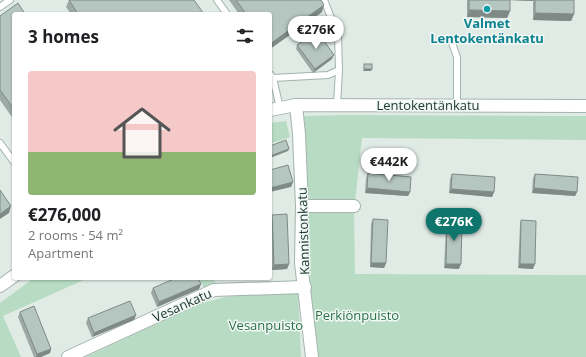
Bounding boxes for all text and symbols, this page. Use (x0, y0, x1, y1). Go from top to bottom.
marker: Valmet Lentokentänkatu (482, 4, 492, 14)
place label: Valmet Lentokentänkatu (430, 14, 544, 47)
pin: €276K (288, 16, 344, 50)
text: €276K (297, 20, 335, 38)
text: 3 homes (28, 25, 99, 48)
icon: filters (234, 25, 256, 47)
street label: Lentokentänkatu (376, 96, 480, 114)
icon: home (106, 97, 178, 169)
pin: €442K (361, 148, 417, 182)
text: €442K (370, 152, 408, 170)
street label: Kannistonkatu (292, 187, 314, 275)
text: €276,000 (28, 203, 101, 226)
pin: €276K (426, 208, 482, 242)
text: €276K (435, 212, 473, 230)
text: 2 rooms · 54 m² (28, 226, 123, 244)
text: Apartment (28, 244, 93, 262)
street label: Vesankatu (150, 284, 214, 326)
park label: Perkiönpuisto (315, 306, 399, 324)
park label: Vesanpuisto (229, 316, 303, 334)

